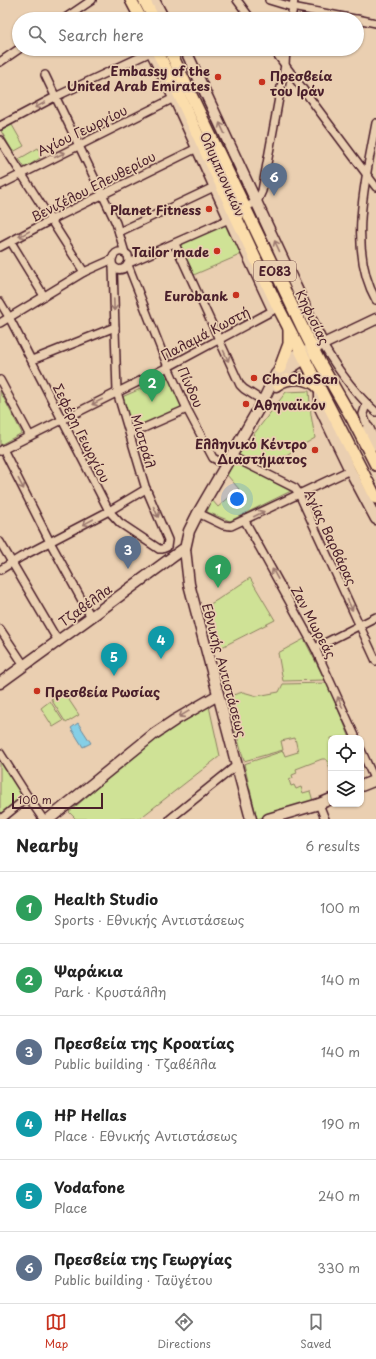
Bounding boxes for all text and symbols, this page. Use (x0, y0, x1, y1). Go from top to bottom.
search box (12, 12, 364, 56)
icon: search (26, 23, 48, 45)
text: Search here (58, 23, 144, 46)
place label: Embassy of the United Arab Emirates (67, 61, 210, 95)
place label: Πρεσβεία του Ιράν (270, 66, 333, 100)
marker: Embassy of the United Arab Emirates (213, 72, 223, 82)
marker: Πρεσβεία του Ιράν (257, 77, 267, 87)
street label: Αγίου Γεωργίου (34, 100, 130, 160)
one-way arrow (34, 101, 46, 109)
one-way arrow (218, 123, 225, 135)
street label: Ολυμπιονικών (196, 129, 250, 219)
street label: Βενιζέλου Ελευθερίου (27, 146, 159, 226)
one-way arrow (54, 151, 66, 158)
pin: 6 (261, 163, 287, 196)
place label: Planet Fitness (110, 200, 201, 219)
marker: Planet Fitness (204, 204, 214, 214)
one-way arrow (18, 231, 30, 239)
one-way arrow (273, 240, 281, 252)
place label: Tailor made (132, 242, 209, 261)
marker: Tailor made (212, 246, 222, 256)
road number: ΕΟ83 (254, 261, 296, 281)
place label: Eurobank (164, 286, 228, 305)
street label: Κηφισίας (291, 286, 335, 348)
marker: Eurobank (231, 290, 241, 300)
one-way arrow (110, 298, 118, 311)
street label: Παλαμά Κωστή (157, 302, 253, 364)
one-way arrow (223, 349, 230, 361)
street label: Πίνδου (174, 363, 208, 411)
pin: 2 (139, 369, 165, 402)
place label: ChoChoSan (262, 369, 338, 388)
marker: ChoChoSan (249, 373, 259, 383)
street label: Σεφέρη Γεωργίου (49, 380, 115, 486)
place label: Αθηναϊκόν (254, 395, 326, 414)
one-way arrow (91, 399, 103, 407)
marker: Αθηναϊκόν (241, 399, 251, 409)
street label: Μιστράλ (127, 412, 161, 470)
place label: Ελληνικό Κέντρο Διαστήματος (195, 434, 307, 468)
marker: Ελληνικό Κέντρο Διαστήματος (310, 445, 320, 455)
one-way arrow (17, 478, 25, 490)
street label: Αγίας Βαρβάρας (300, 486, 362, 588)
your location (227, 489, 247, 509)
one-way arrow (153, 506, 161, 518)
one-way arrow (253, 510, 265, 517)
one-way arrow (82, 519, 94, 526)
pin: 3 (115, 536, 141, 569)
pin: 1 (205, 555, 231, 588)
one-way arrow (270, 568, 278, 580)
street label: Τζαβέλλα (54, 579, 116, 631)
street label: Ζαν Μωρεάς (287, 582, 341, 662)
one-way arrow (347, 599, 354, 611)
street label: Εθνικής Αντιστάσεως (198, 601, 252, 740)
pin: 4 (148, 626, 174, 659)
pin: 5 (101, 643, 127, 676)
place label: Πρεσβεία Ρωσίας (45, 682, 160, 701)
marker: Πρεσβεία Ρωσίας (32, 686, 42, 696)
one-way arrow (336, 697, 343, 709)
one-way arrow (178, 711, 190, 719)
map controls (328, 735, 364, 807)
button: locate (328, 735, 364, 771)
button: layers (328, 771, 364, 807)
scale bar (12, 791, 103, 810)
text: 100 m (18, 791, 52, 808)
text: Nearby (16, 832, 78, 858)
text: 6 results (305, 836, 360, 855)
text: Health Studio (54, 887, 158, 910)
text: 1 (26, 898, 32, 917)
text: 100 m (320, 898, 360, 917)
text: Sports · Εθνικής Αντιστάσεως (54, 910, 245, 929)
text: Ψαράκια (54, 959, 123, 982)
text: 2 (24, 970, 34, 989)
text: 140 m (321, 970, 360, 989)
text: Park · Κρυστάλλη (54, 982, 166, 1001)
text: Πρεσβεία της Κροατίας (54, 1031, 234, 1054)
text: 3 (25, 1042, 33, 1061)
text: 140 m (321, 1042, 360, 1061)
text: Public building · Τζαβέλλα (54, 1054, 216, 1073)
text: HP Hellas (54, 1103, 127, 1126)
text: 4 (25, 1114, 33, 1133)
text: 190 m (321, 1114, 360, 1133)
text: Place · Εθνικής Αντιστάσεως (54, 1126, 237, 1145)
text: Vodafone (54, 1175, 125, 1198)
text: 5 (25, 1186, 33, 1205)
text: 240 m (318, 1186, 360, 1205)
text: Place (54, 1198, 87, 1217)
text: Πρεσβεία της Γεωργίας (54, 1247, 232, 1270)
text: 6 (24, 1258, 34, 1277)
text: 330 m (317, 1258, 360, 1277)
text: Public building · Ταϋγέτου (54, 1270, 213, 1289)
tab: Map (45, 1311, 68, 1352)
tab: Directions (157, 1311, 211, 1352)
tab: Saved (300, 1311, 331, 1352)

